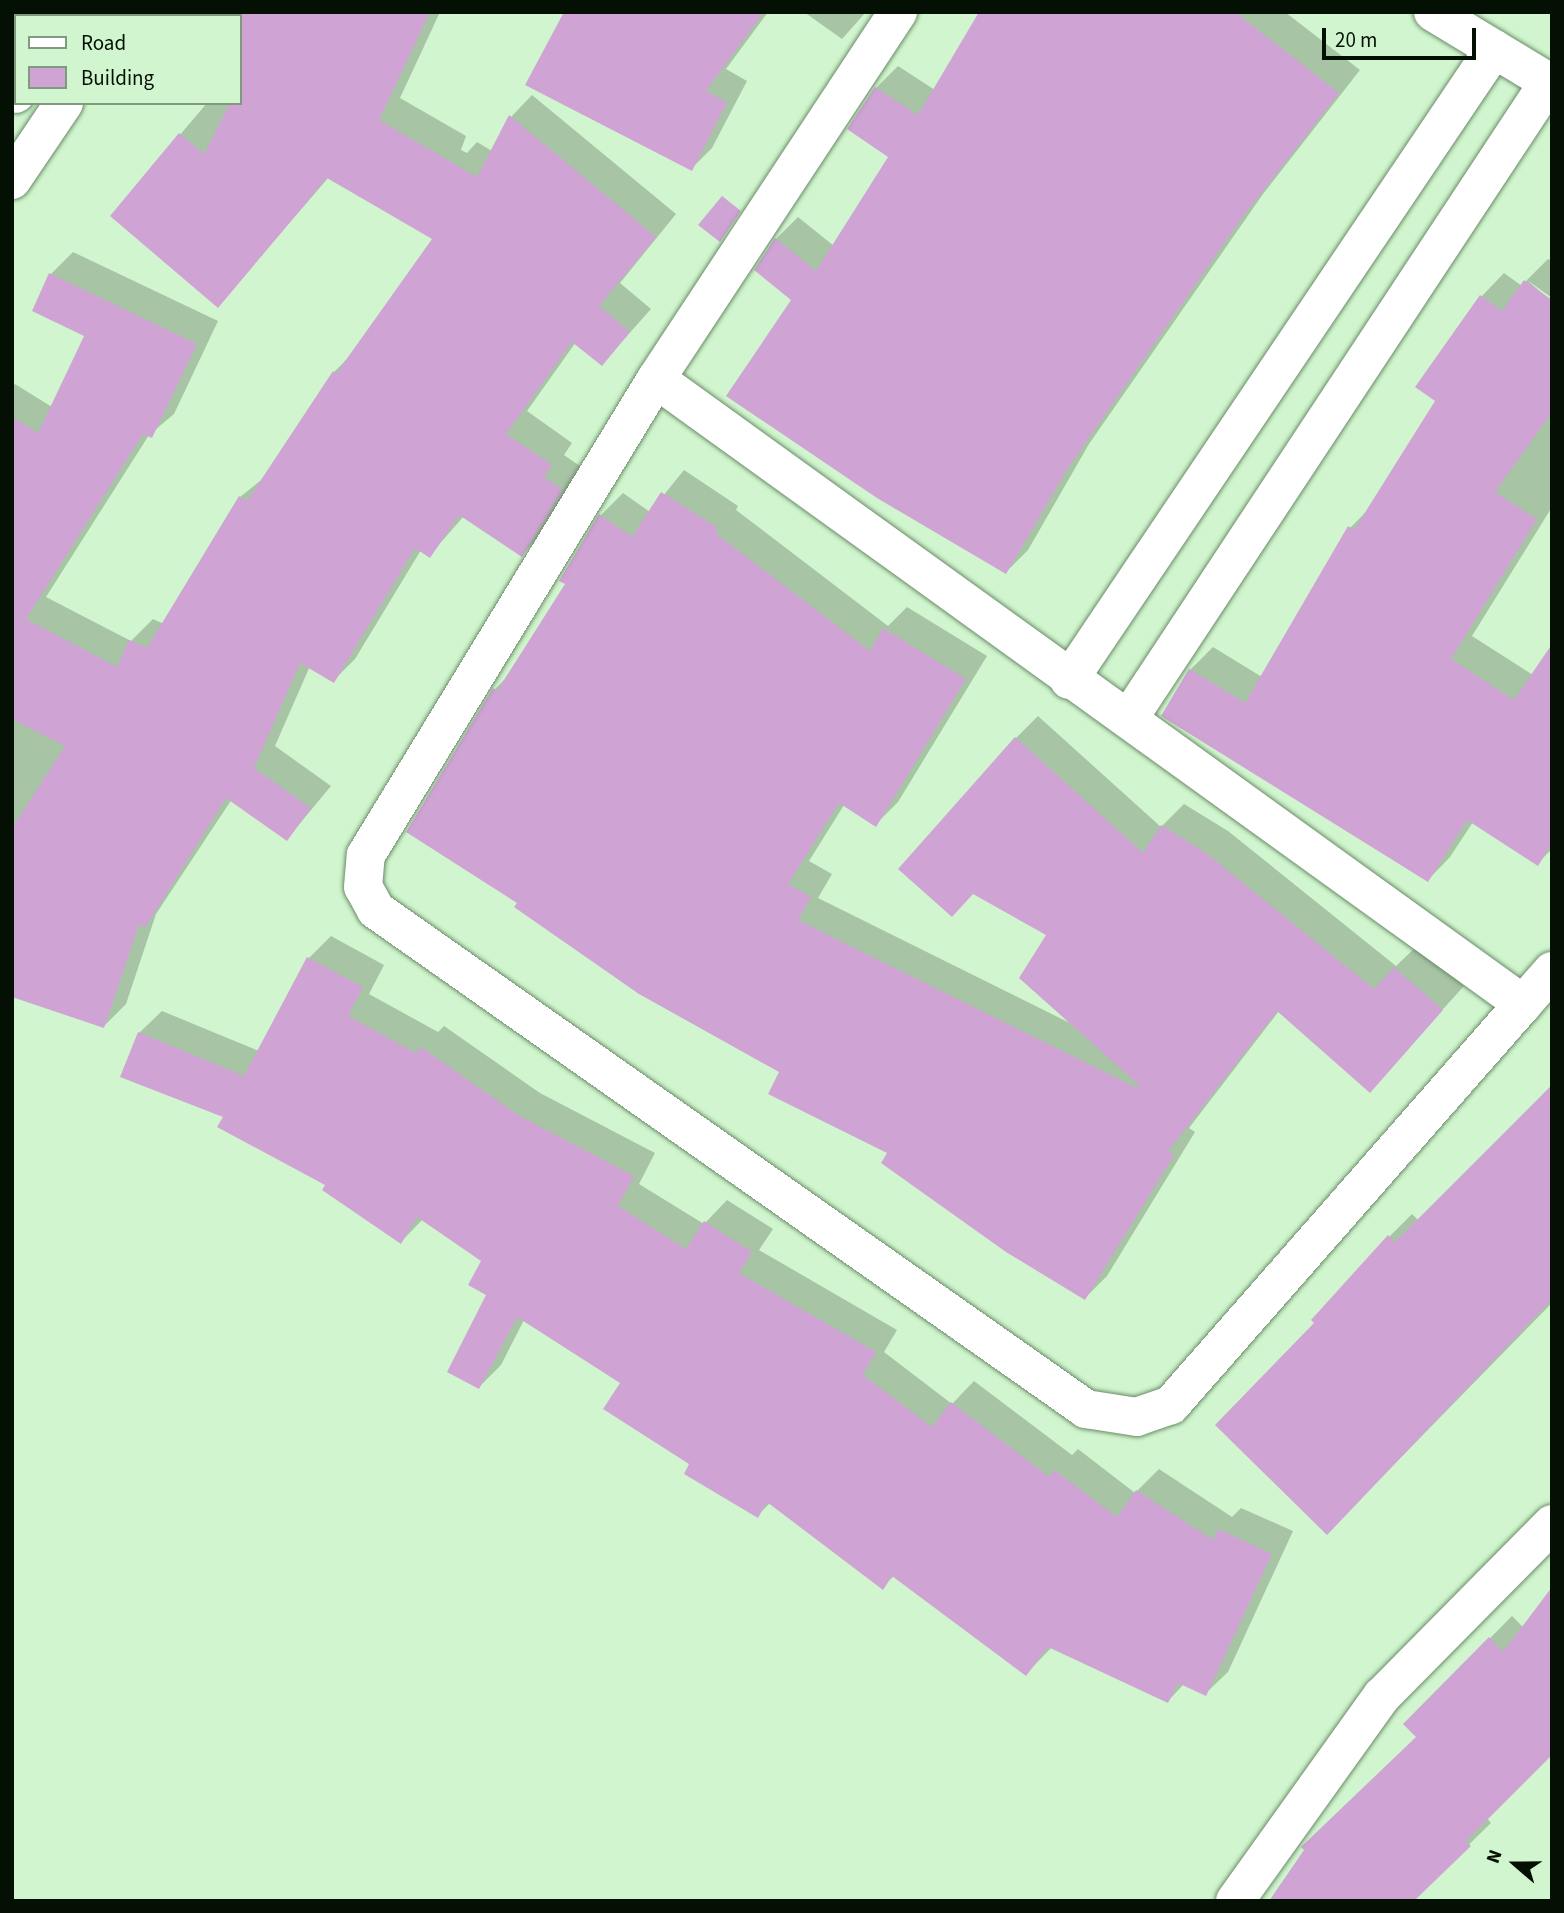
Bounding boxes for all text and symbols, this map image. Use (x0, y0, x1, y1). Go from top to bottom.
legend (14, 14, 242, 105)
scale bar (1326, 14, 1480, 58)
text: 20 m (1335, 25, 1377, 55)
text: Road (81, 28, 126, 58)
text: Building (81, 63, 154, 93)
north arrow (1480, 1829, 1550, 1899)
text: N (1480, 1846, 1510, 1867)

